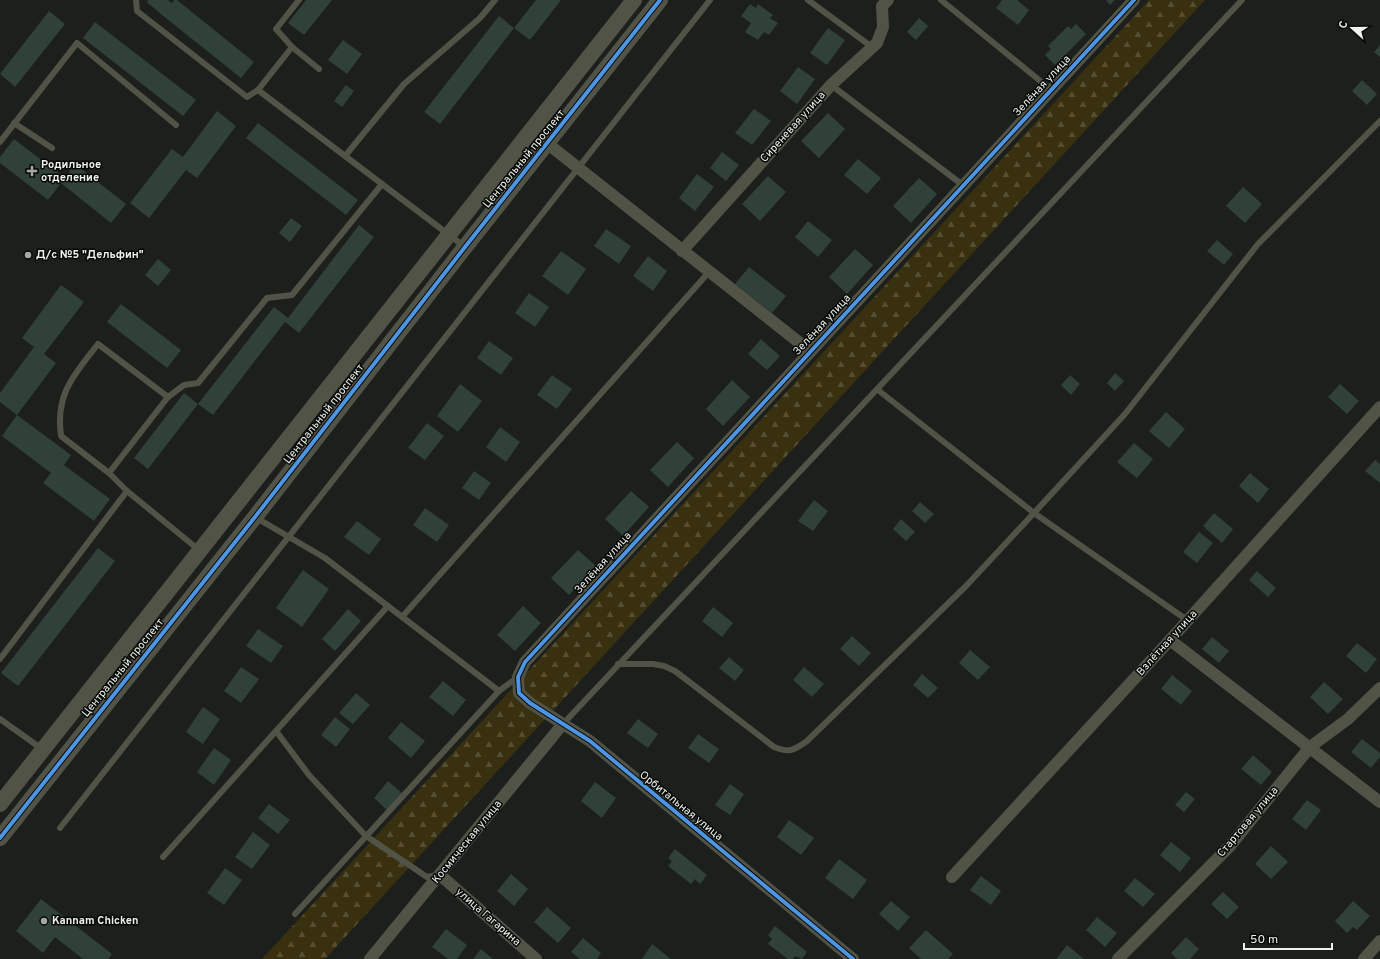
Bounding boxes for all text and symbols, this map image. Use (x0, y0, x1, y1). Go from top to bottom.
north arrow (1332, 8, 1372, 48)
text: С (1336, 19, 1351, 31)
street label: Зелёная улица (1010, 52, 1074, 120)
street label: Сиреневая улица (757, 88, 829, 165)
street label: Центральный проспект (480, 107, 568, 211)
place label: Родильное отделение (41, 158, 101, 185)
marker: Родильное отделение (26, 165, 38, 177)
place label: Д/c №5 "Дельфин" (36, 248, 144, 262)
marker: Д/c №5 "Дельфин" (23, 250, 33, 260)
street label: Зелёная улица (790, 291, 854, 359)
street label: Центральный проспект (281, 361, 367, 467)
street label: Зелёная улица (571, 529, 635, 597)
street label: Взлётная улица (1134, 607, 1200, 679)
street label: Центральный проспект (79, 616, 167, 720)
street label: Орбитальная улица (636, 768, 726, 844)
street label: Стартовая улица (1214, 784, 1282, 860)
street label: Космическая улица (429, 797, 505, 886)
street label: улица Гагарина (453, 885, 523, 949)
place label: Kannam Chicken (52, 914, 139, 928)
marker: Kannam Chicken (39, 916, 49, 926)
scale bar (1244, 925, 1332, 951)
text: 50 m (1250, 932, 1278, 948)

